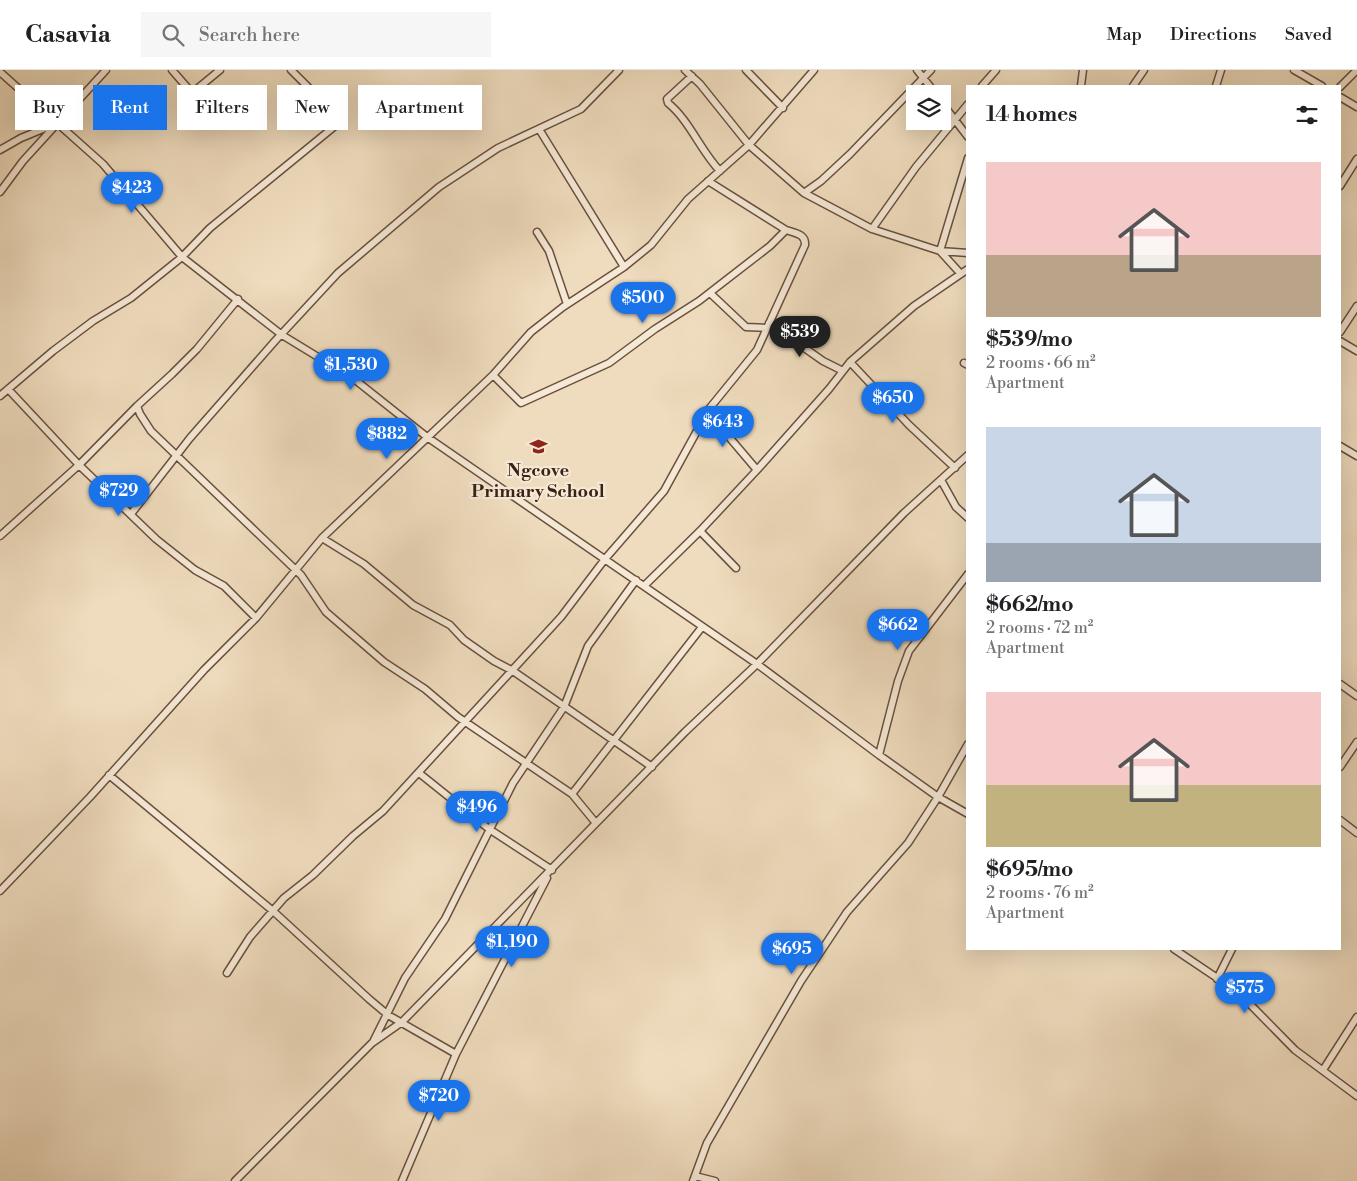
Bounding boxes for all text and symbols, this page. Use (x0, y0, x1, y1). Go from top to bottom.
search box (141, 12, 491, 57)
text: Casavia (25, 20, 111, 50)
icon: search (159, 21, 187, 49)
text: Search here (199, 23, 300, 47)
text: Map (1106, 23, 1142, 46)
text: Directions (1170, 23, 1257, 46)
text: Saved (1285, 23, 1332, 46)
chip: Buy (15, 85, 83, 130)
chip: Rent (93, 85, 167, 130)
chip: Filters (177, 85, 267, 130)
chip: New (277, 85, 348, 130)
chip: Apartment (358, 85, 482, 130)
map controls (906, 85, 951, 130)
button: layers (906, 85, 951, 130)
icon: filters (1293, 101, 1321, 129)
text: 14 homes (986, 102, 1077, 128)
pin: $423 (102, 172, 162, 214)
text: $423 (112, 178, 152, 198)
icon: home (1109, 195, 1199, 285)
pin: $500 (613, 282, 673, 324)
text: $500 (622, 288, 664, 308)
pin: $539 (770, 316, 830, 358)
text: $539 (780, 322, 820, 342)
text: $539/mo (986, 327, 1073, 353)
pin: $1,530 (310, 348, 392, 391)
text: 2 rooms · 66 m² (986, 353, 1096, 373)
text: $1,530 (324, 355, 378, 375)
text: Apartment (986, 373, 1065, 393)
pin: $650 (863, 382, 923, 424)
text: $650 (872, 388, 914, 408)
pin: $643 (693, 406, 753, 448)
text: $643 (703, 412, 743, 432)
pin: $882 (357, 418, 417, 460)
text: $882 (367, 424, 407, 444)
school or university icon: Ngcove Primary School (528, 437, 548, 457)
place label: Ngcove Primary School (471, 459, 605, 503)
icon: home (1109, 460, 1199, 550)
pin: $729 (89, 474, 149, 517)
text: $729 (100, 481, 138, 501)
text: $662/mo (986, 592, 1074, 618)
pin: $662 (868, 608, 928, 651)
text: $662 (878, 615, 918, 635)
text: 2 rooms · 72 m² (986, 618, 1093, 638)
text: Apartment (986, 638, 1065, 658)
icon: home (1109, 725, 1199, 815)
pin: $496 (447, 790, 507, 833)
text: $496 (457, 797, 497, 817)
text: $695/mo (986, 857, 1073, 883)
text: 2 rooms · 76 m² (986, 883, 1094, 903)
text: Apartment (986, 903, 1065, 923)
pin: $1,190 (471, 926, 553, 968)
text: $1,190 (486, 932, 538, 952)
pin: $695 (762, 932, 822, 975)
text: $695 (772, 939, 812, 959)
pin: $575 (1215, 972, 1275, 1014)
text: $575 (1226, 978, 1264, 998)
pin: $720 (409, 1080, 469, 1122)
text: $720 (419, 1086, 459, 1106)

